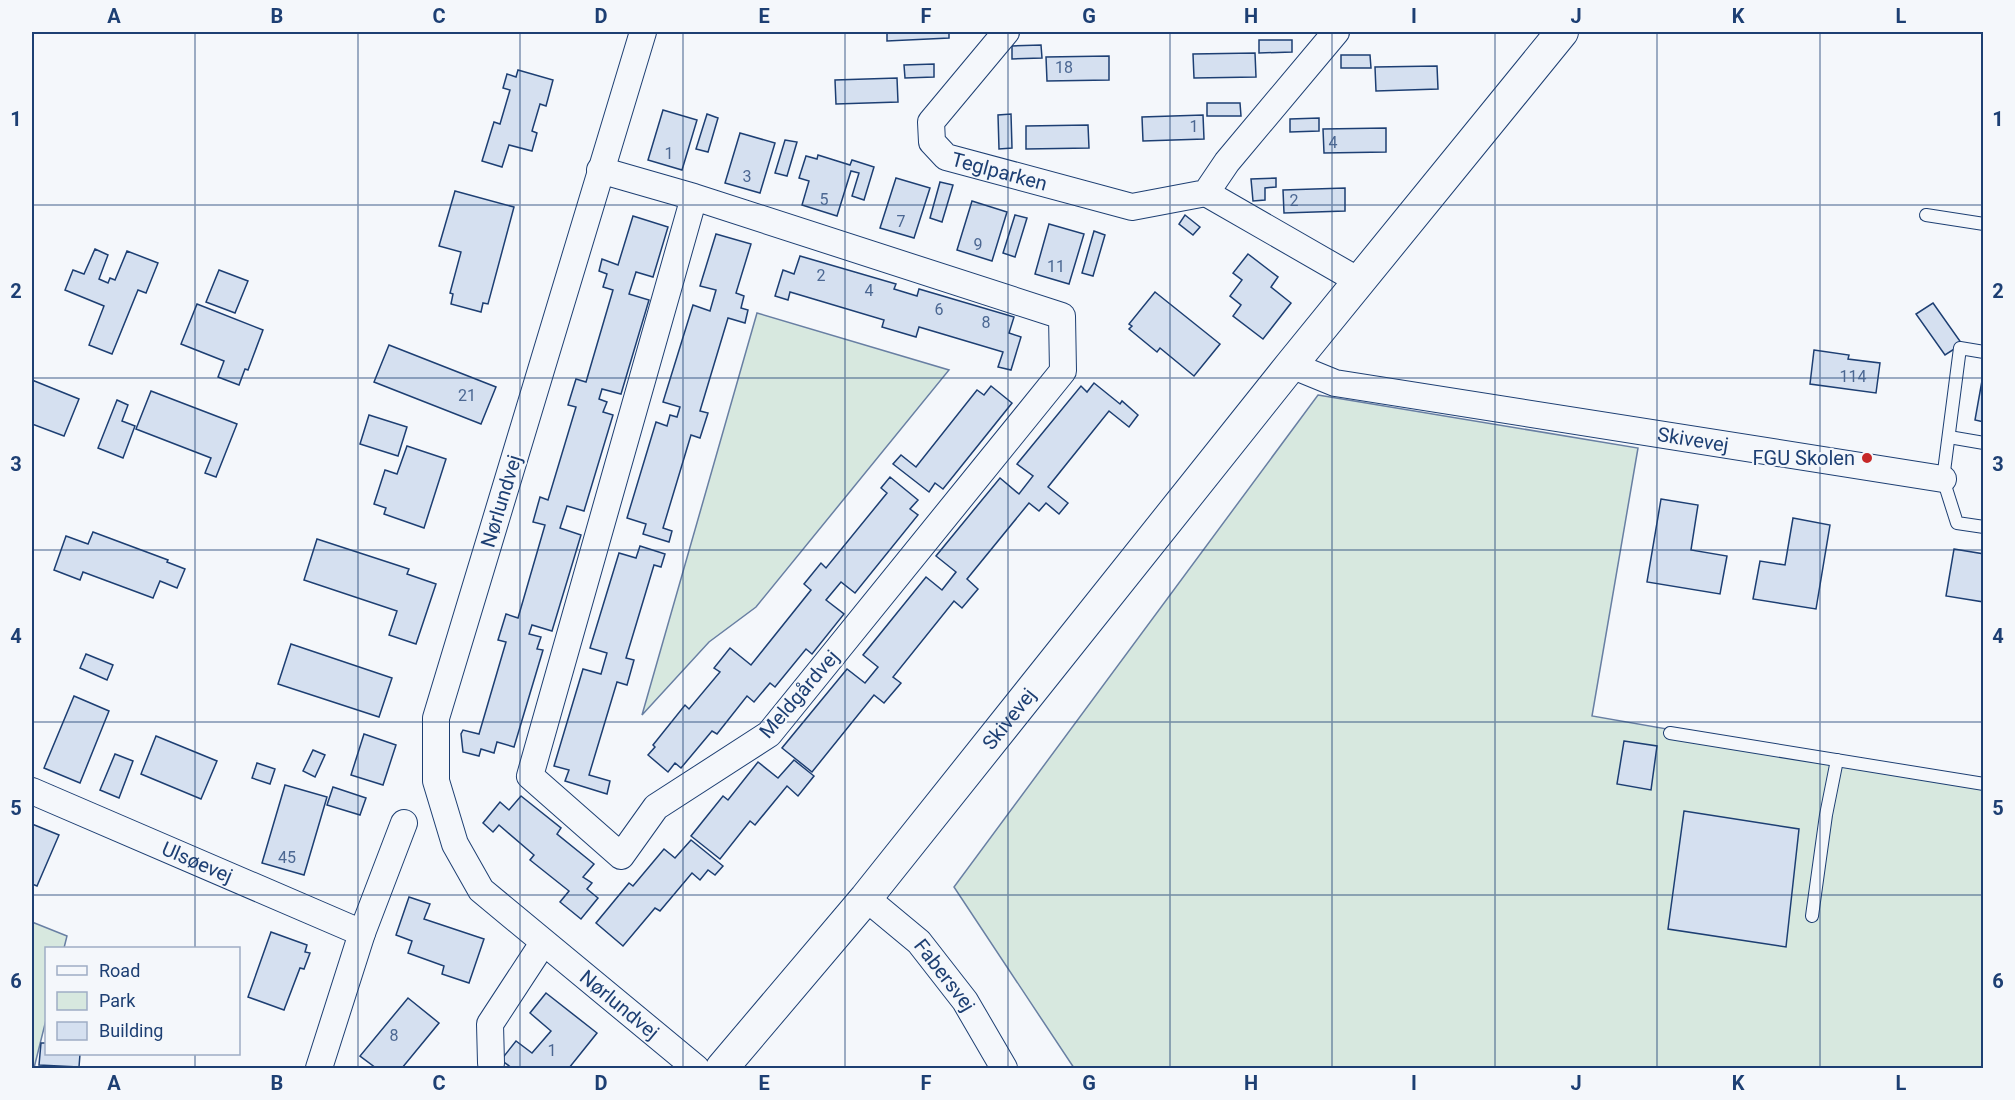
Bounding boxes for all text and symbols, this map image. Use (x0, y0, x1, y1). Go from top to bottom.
text: A (107, 4, 121, 28)
text: B (271, 4, 283, 28)
text: C (432, 4, 446, 28)
text: D (595, 4, 608, 28)
text: E (758, 4, 770, 28)
text: F (921, 4, 932, 28)
text: G (1082, 4, 1096, 28)
text: H (1244, 4, 1258, 28)
text: I (1411, 4, 1417, 28)
text: J (1570, 4, 1582, 28)
text: K (1732, 4, 1745, 28)
text: L (1896, 4, 1907, 28)
house number: 18 (1055, 58, 1073, 77)
text: 1 (10, 107, 22, 131)
text: 1 (1992, 107, 2004, 131)
house number: 1 (1190, 117, 1199, 136)
house number: 4 (1329, 133, 1338, 152)
house number: 1 (665, 144, 674, 163)
street label: Teglparken (949, 147, 1050, 196)
house number: 3 (743, 167, 752, 186)
house number: 5 (820, 190, 829, 209)
house number: 2 (1290, 191, 1299, 210)
house number: 7 (897, 212, 906, 231)
house number: 9 (974, 235, 983, 254)
house number: 11 (1047, 257, 1065, 276)
house number: 2 (817, 266, 826, 285)
text: 2 (10, 279, 22, 303)
text: 2 (1992, 279, 2004, 303)
house number: 4 (865, 281, 874, 300)
house number: 6 (935, 300, 944, 319)
house number: 8 (982, 313, 991, 332)
house number: 114 (1840, 367, 1866, 386)
house number: 21 (458, 386, 476, 405)
street label: Skivevej (1656, 422, 1730, 457)
place label: FGU Skolen (1752, 446, 1855, 470)
marker: FGU Skolen (1860, 451, 1874, 465)
text: 3 (10, 452, 22, 476)
street label: Nørlundvej (476, 452, 526, 550)
text: 3 (1992, 452, 2004, 476)
text: 4 (10, 624, 22, 648)
text: 4 (1992, 624, 2004, 648)
street label: Meldgårdvej (754, 645, 844, 743)
street label: Skivevej (977, 683, 1041, 754)
text: 5 (10, 796, 22, 820)
text: 5 (1992, 796, 2004, 820)
street label: Ulsøevej (158, 836, 237, 888)
house number: 45 (278, 848, 296, 867)
street label: Fabersvej (909, 934, 980, 1016)
legend (45, 947, 240, 1055)
text: Road (99, 960, 140, 981)
street label: Nørlundvej (575, 965, 664, 1044)
text: 6 (10, 969, 22, 993)
text: 6 (1992, 969, 2004, 993)
text: Park (99, 990, 136, 1011)
text: Building (99, 1020, 163, 1041)
house number: 8 (390, 1026, 399, 1045)
house number: 1 (548, 1041, 557, 1060)
text: A (107, 1071, 121, 1095)
text: B (271, 1071, 283, 1095)
text: C (432, 1071, 446, 1095)
text: D (595, 1071, 608, 1095)
text: E (758, 1071, 770, 1095)
text: F (921, 1071, 932, 1095)
text: G (1082, 1071, 1096, 1095)
text: H (1244, 1071, 1258, 1095)
text: I (1411, 1071, 1417, 1095)
text: J (1570, 1071, 1582, 1095)
text: K (1732, 1071, 1745, 1095)
text: L (1896, 1071, 1907, 1095)

